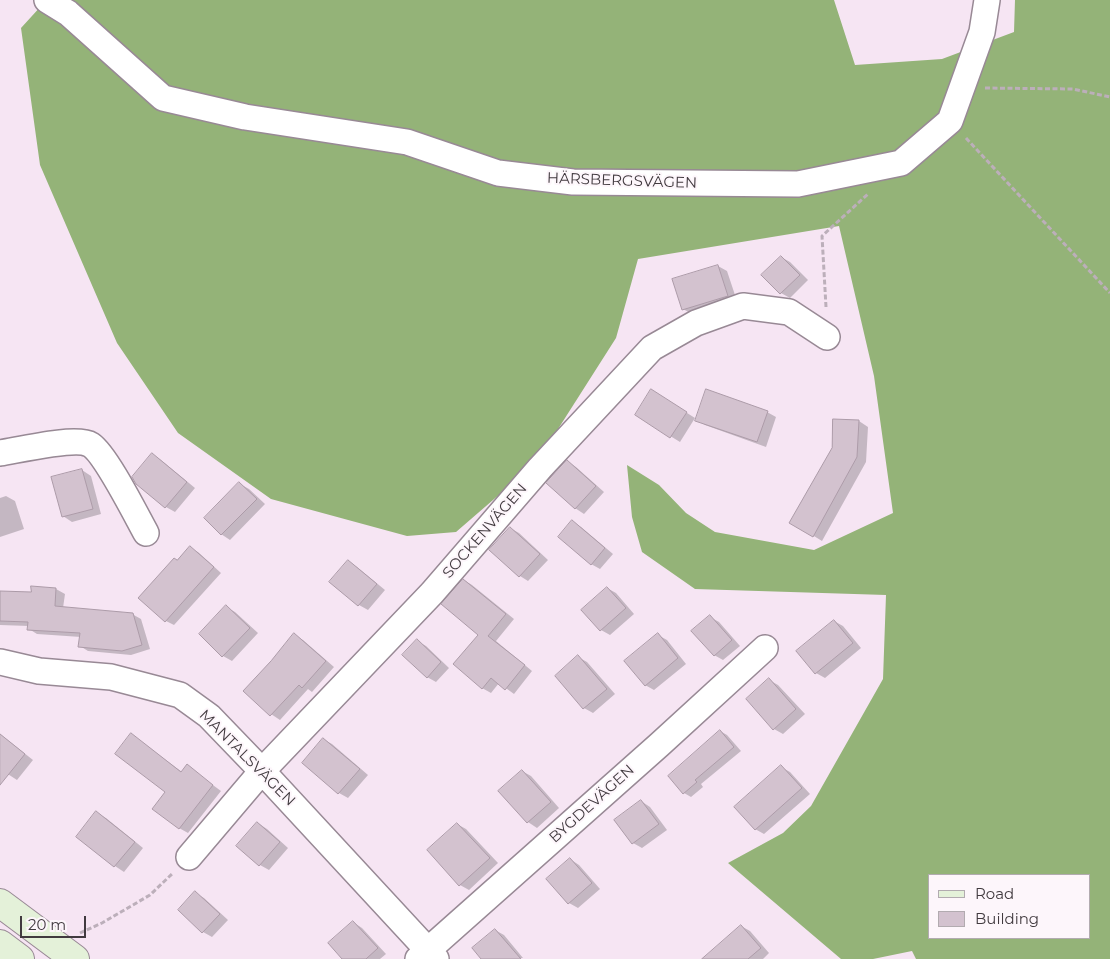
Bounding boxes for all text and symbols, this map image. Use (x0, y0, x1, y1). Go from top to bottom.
street label: HÄRSBERGSVÄGEN (547, 169, 697, 193)
street label: SOCKENVÄGEN (439, 480, 531, 582)
street label: MANTALSVÄGEN (195, 706, 299, 810)
street label: BYGDEVÄGEN (546, 761, 638, 847)
legend (928, 874, 1090, 939)
text: Road (975, 884, 1014, 903)
scale bar (22, 906, 89, 938)
text: Building (975, 909, 1039, 928)
text: 20 m (28, 915, 66, 934)

